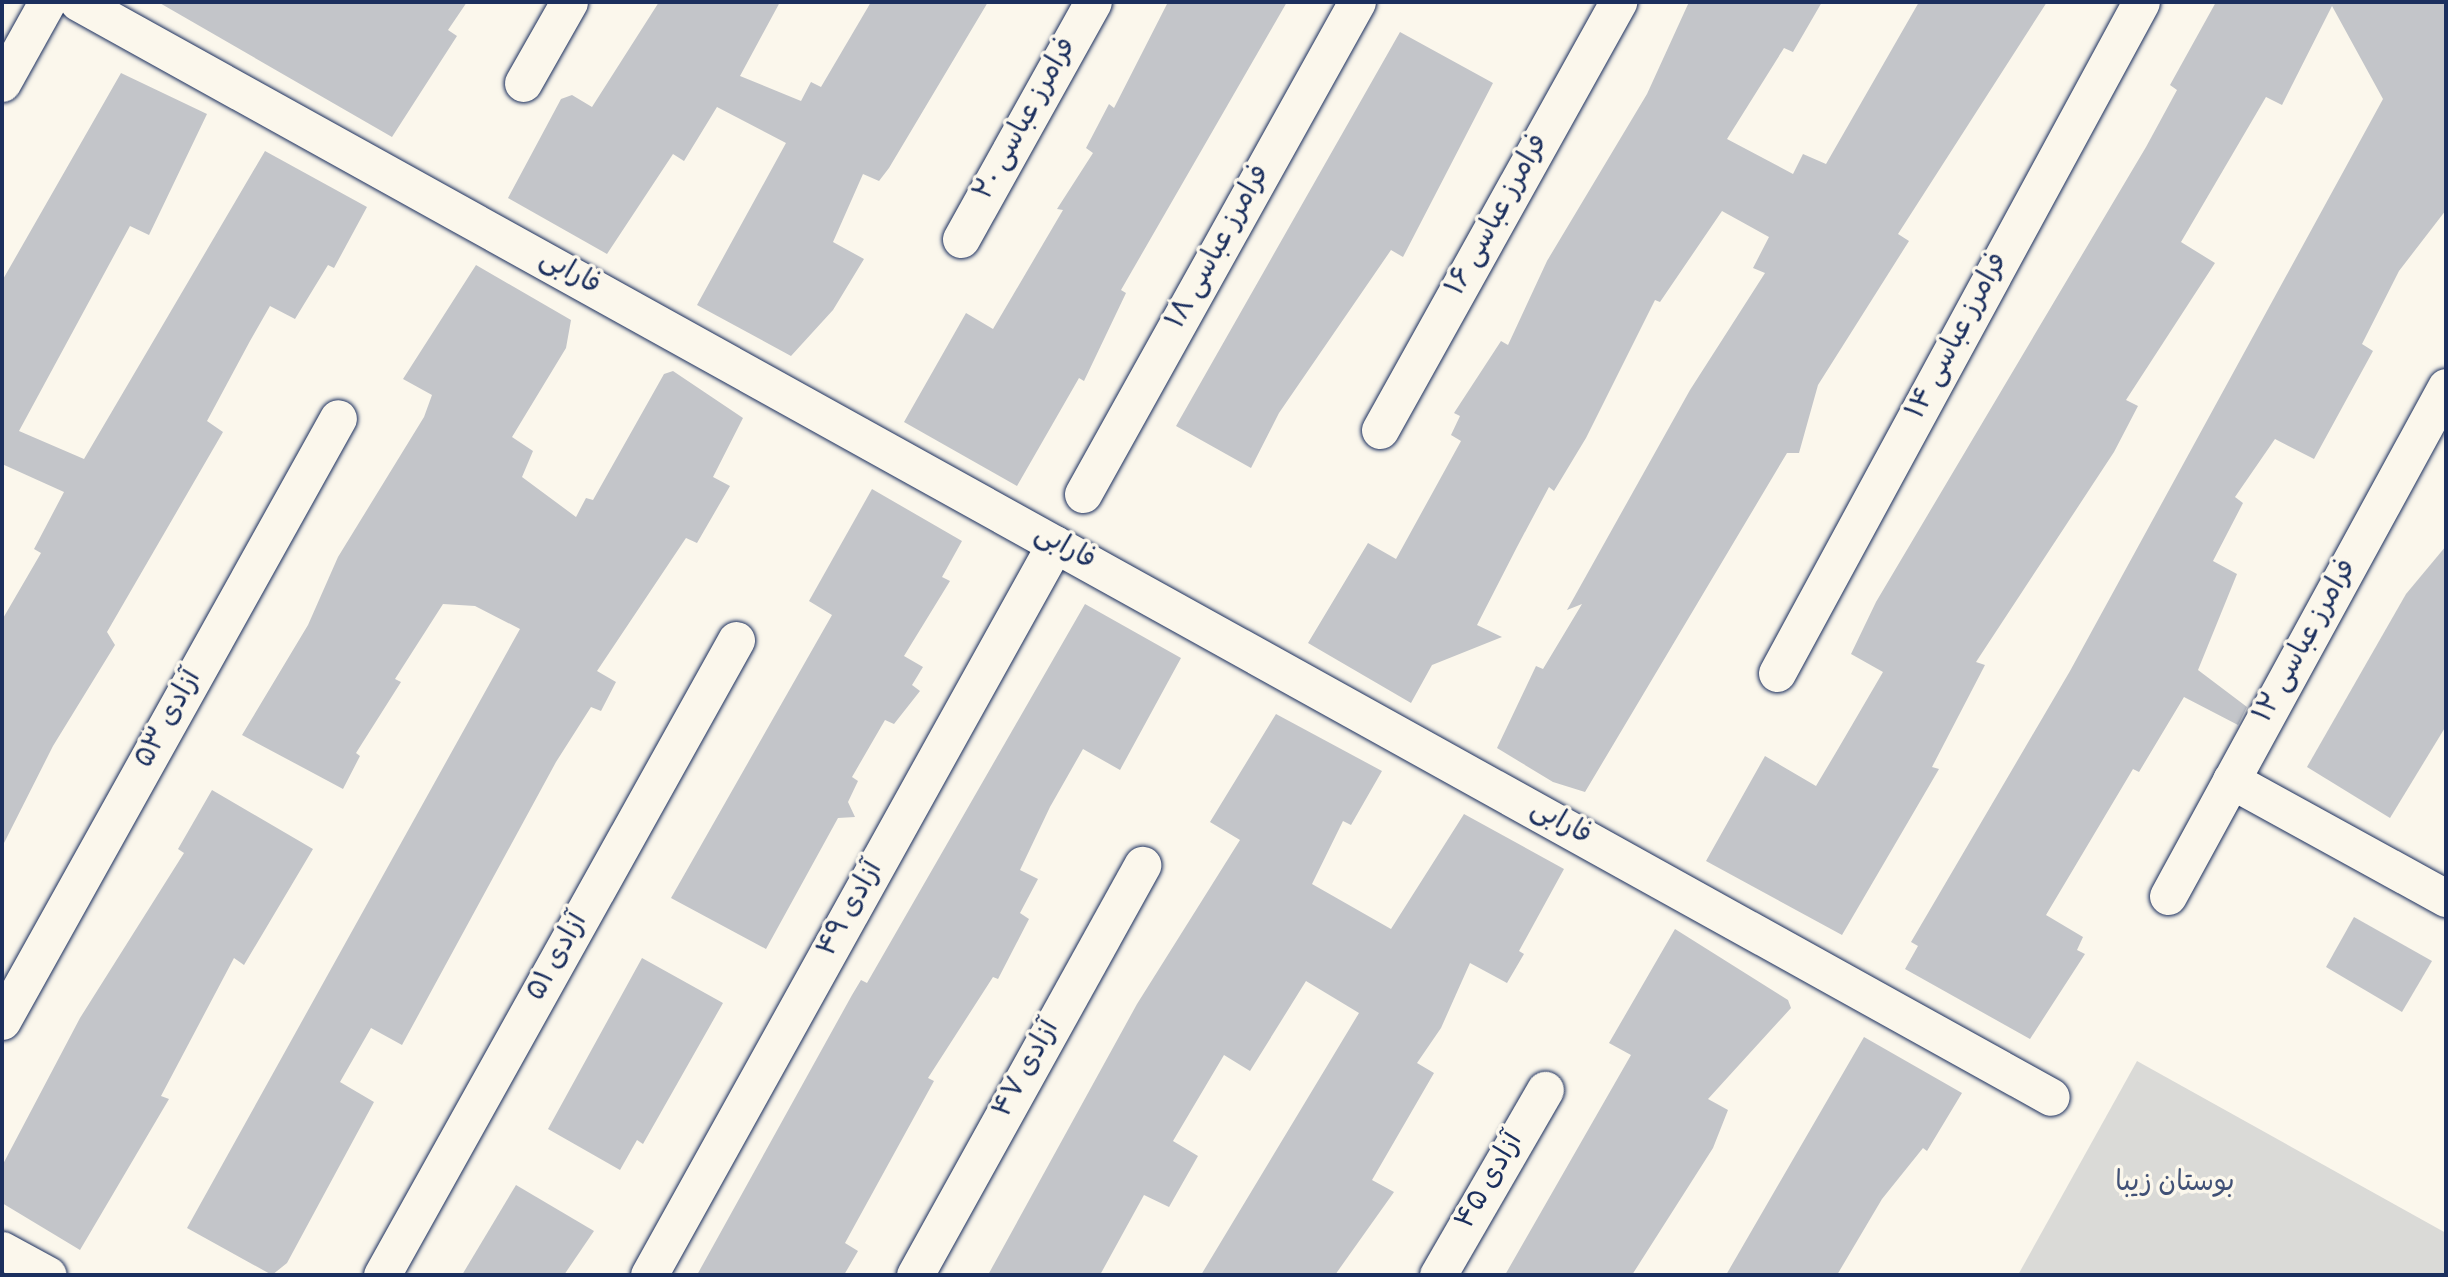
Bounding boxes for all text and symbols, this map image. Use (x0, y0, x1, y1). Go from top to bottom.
street label: فرامرز عباسی ۲۰ (969, 33, 1085, 207)
street label: فرامرز عباسی ۱۶ (1441, 129, 1557, 303)
street label: فرامرز عباسی ۱۸ (1161, 160, 1279, 336)
street label: فارابی (533, 244, 605, 304)
street label: فرامرز عباسی ۱۴ (1901, 248, 2017, 426)
street label: فارابی (1028, 519, 1100, 579)
street label: فرامرز عباسی ۱۲ (2248, 554, 2366, 730)
street label: ۵۳ آزادی (129, 665, 211, 775)
street label: فارابی (1524, 794, 1596, 854)
street label: ۴۹ آزادی (812, 856, 892, 964)
street label: ۵۱ آزادی (521, 908, 597, 1008)
street label: ۴۷ آزادی (988, 1015, 1068, 1125)
street label: ۴۵ آزادی (1450, 1128, 1532, 1236)
park label: بوستان زیبا (2115, 1168, 2235, 1202)

